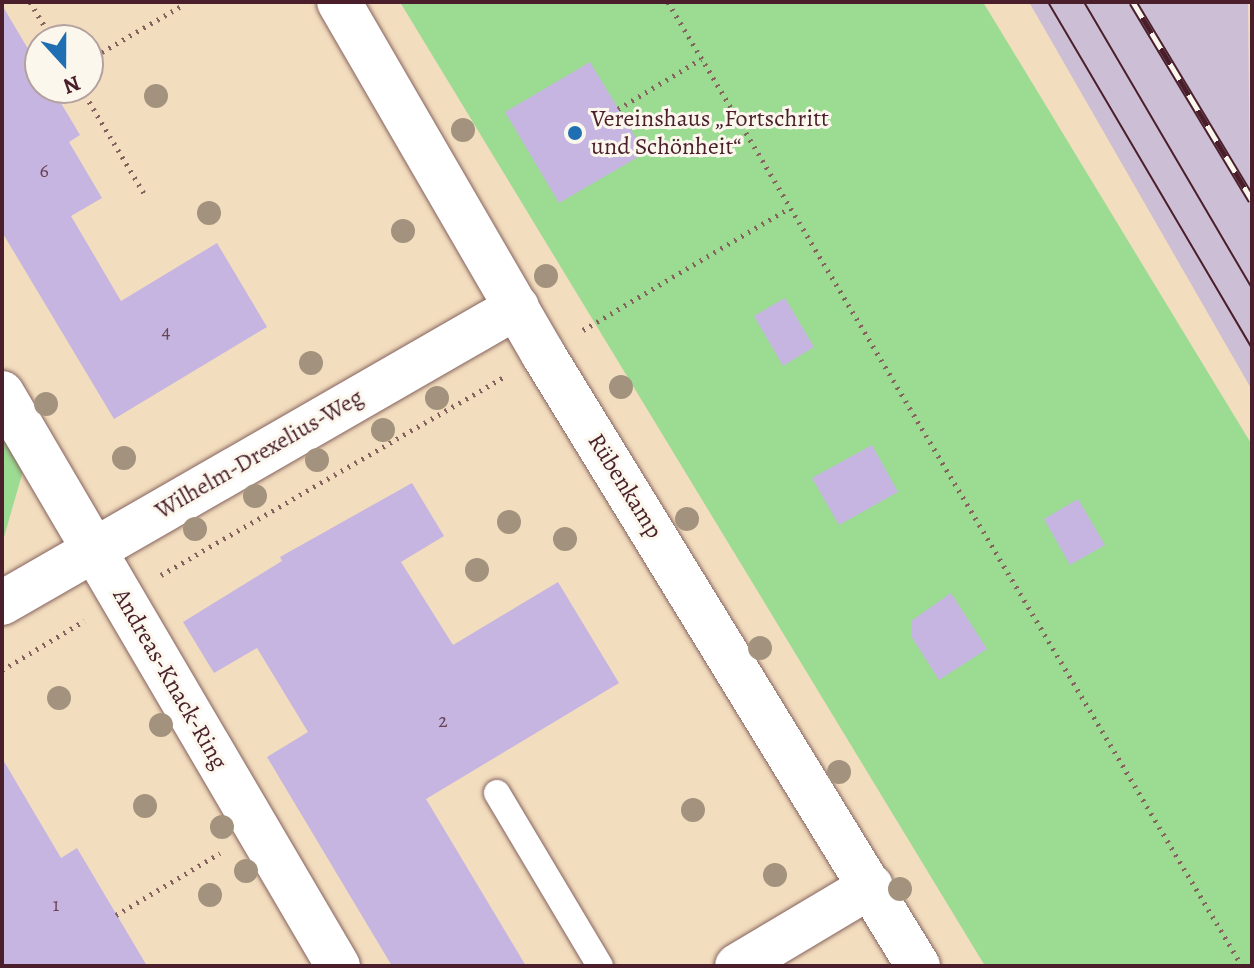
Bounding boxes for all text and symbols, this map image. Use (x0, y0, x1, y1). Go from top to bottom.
north arrow (24, 24, 104, 104)
text: N (59, 68, 85, 101)
place label: Vereinshaus „Fortschritt und Schönheit“ (591, 105, 829, 161)
marker: Vereinshaus „Fortschritt und Schönheit“ (566, 124, 584, 142)
house number: 6 (39, 158, 49, 182)
house number: 4 (161, 319, 171, 343)
street label: Wilhelm-Drexelius-Weg (150, 383, 368, 525)
street label: Rübenkamp (581, 428, 669, 544)
street label: Andreas-Knack-Ring (107, 583, 233, 775)
house number: 2 (438, 708, 448, 732)
house number: 1 (53, 892, 59, 916)

